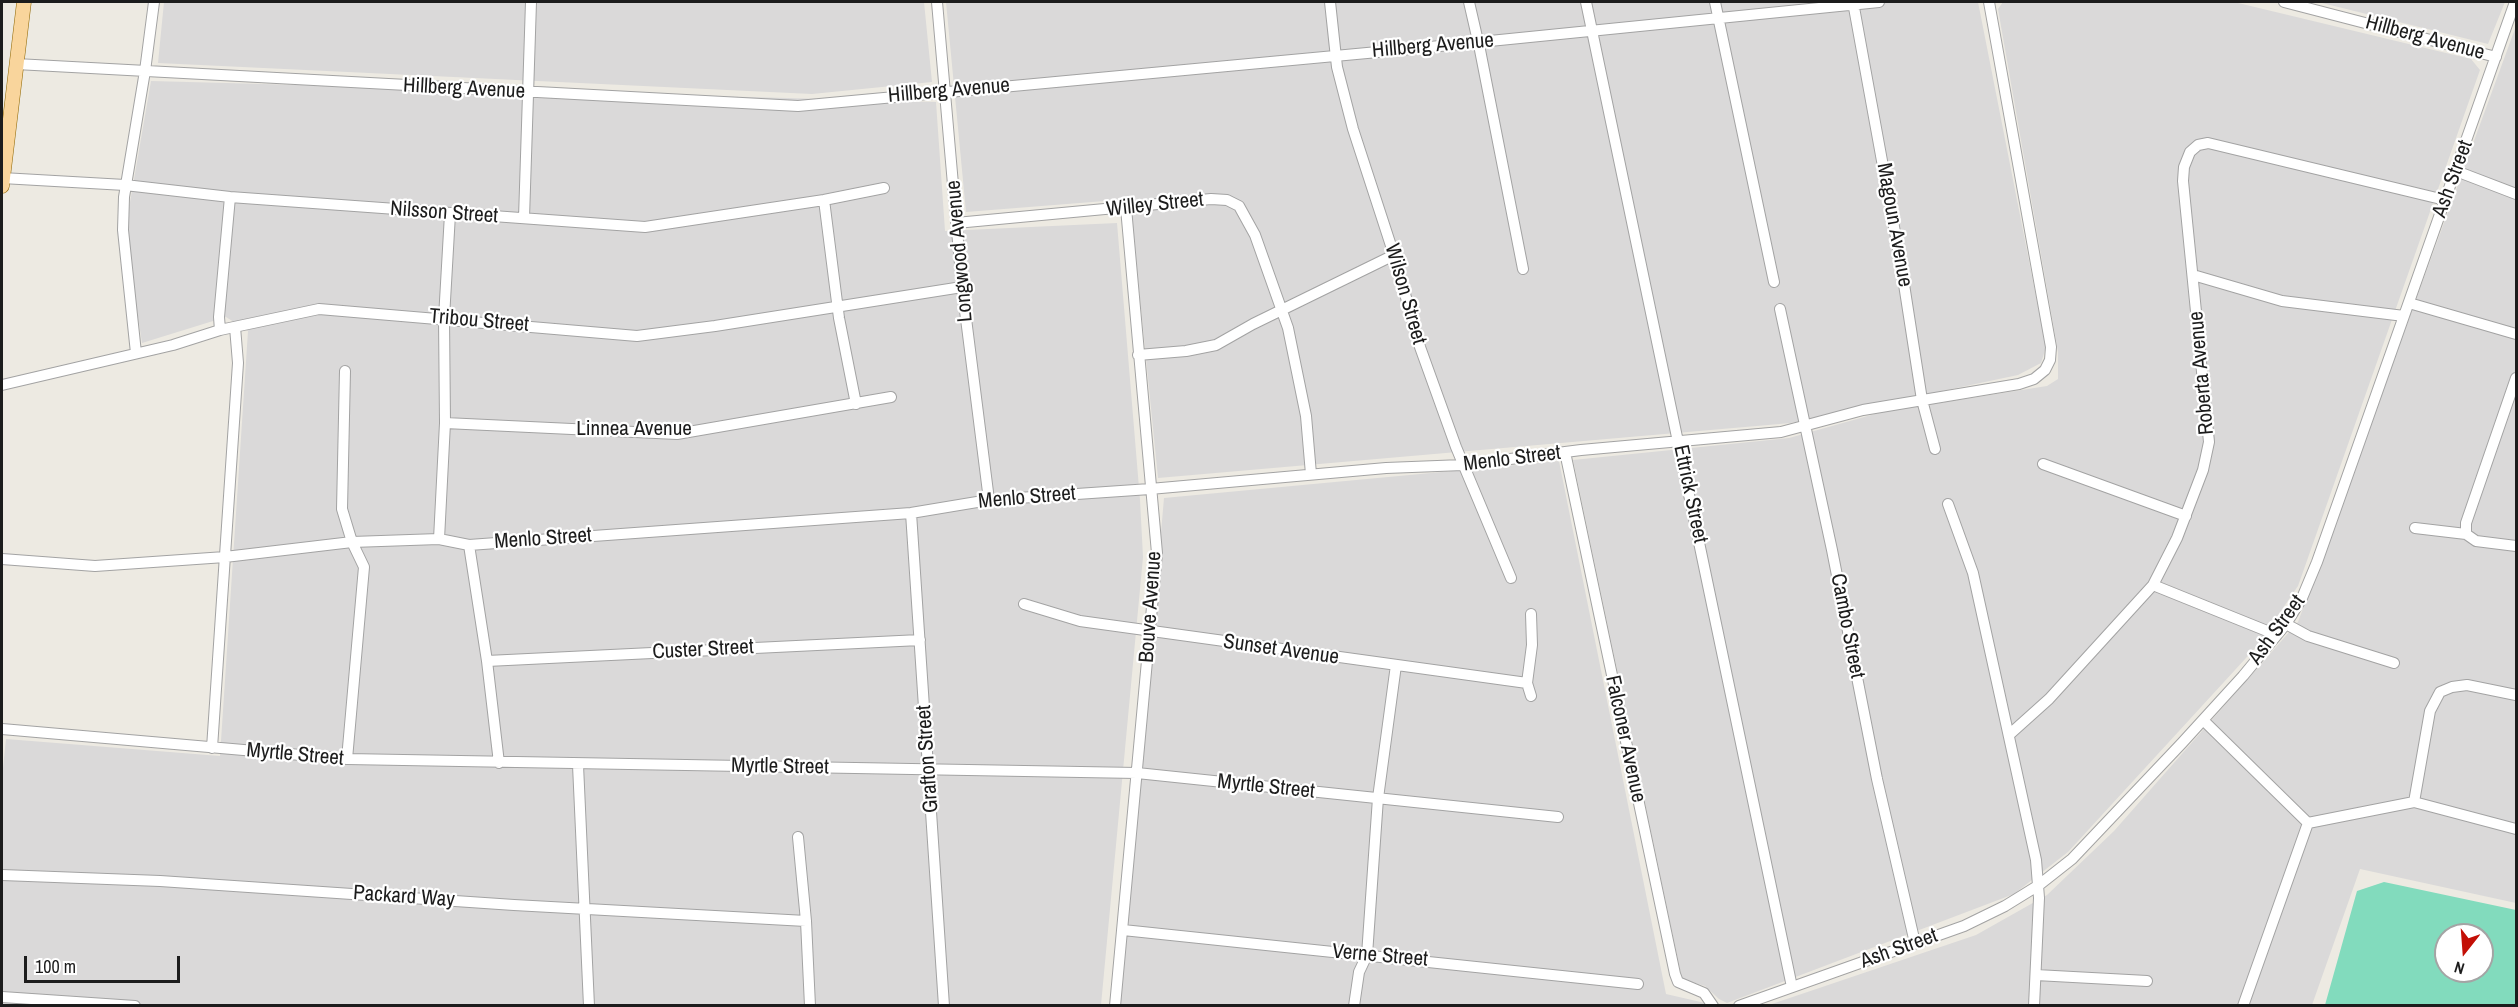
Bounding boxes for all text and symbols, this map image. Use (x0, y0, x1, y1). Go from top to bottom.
street label: Hillberg Avenue (2363, 10, 2487, 66)
street label: Hillberg Avenue (1371, 28, 1495, 64)
street label: Hillberg Avenue (402, 73, 526, 105)
street label: Hillberg Avenue (887, 73, 1011, 109)
street label: Ash Street (2427, 137, 2479, 221)
street label: Magoun Avenue (1871, 161, 1917, 289)
street label: Longwood Avenue (941, 179, 979, 323)
street label: Willey Street (1105, 187, 1205, 223)
street label: Nilsson Street (389, 197, 499, 229)
street label: Wilson Street (1379, 241, 1431, 347)
street label: Tribou Street (428, 304, 530, 338)
street label: Roberta Avenue (2184, 310, 2220, 436)
street label: Linnea Avenue (576, 416, 692, 442)
street label: Menlo Street (1462, 441, 1562, 477)
street label: Ettrick Street (1667, 443, 1713, 545)
street label: Menlo Street (977, 481, 1077, 515)
street label: Menlo Street (493, 523, 593, 555)
street label: Bouve Avenue (1135, 550, 1167, 664)
street label: Cambo Street (1824, 571, 1870, 681)
street label: Ash Street (2243, 590, 2311, 670)
street label: Sunset Avenue (1222, 629, 1340, 671)
street label: Custer Street (652, 635, 754, 665)
street label: Falconer Avenue (1599, 673, 1651, 805)
street label: Grafton Street (912, 704, 944, 814)
street label: Myrtle Street (245, 738, 345, 772)
street label: Myrtle Street (731, 754, 829, 780)
street label: Myrtle Street (1216, 769, 1316, 805)
street label: Packard Way (352, 881, 456, 913)
street label: Ash Street (1857, 923, 1941, 975)
north arrow (2434, 923, 2494, 983)
street label: Verne Street (1331, 939, 1429, 973)
scale bar (27, 944, 183, 982)
text: 100 m (35, 954, 76, 979)
text: N (2452, 956, 2467, 980)

